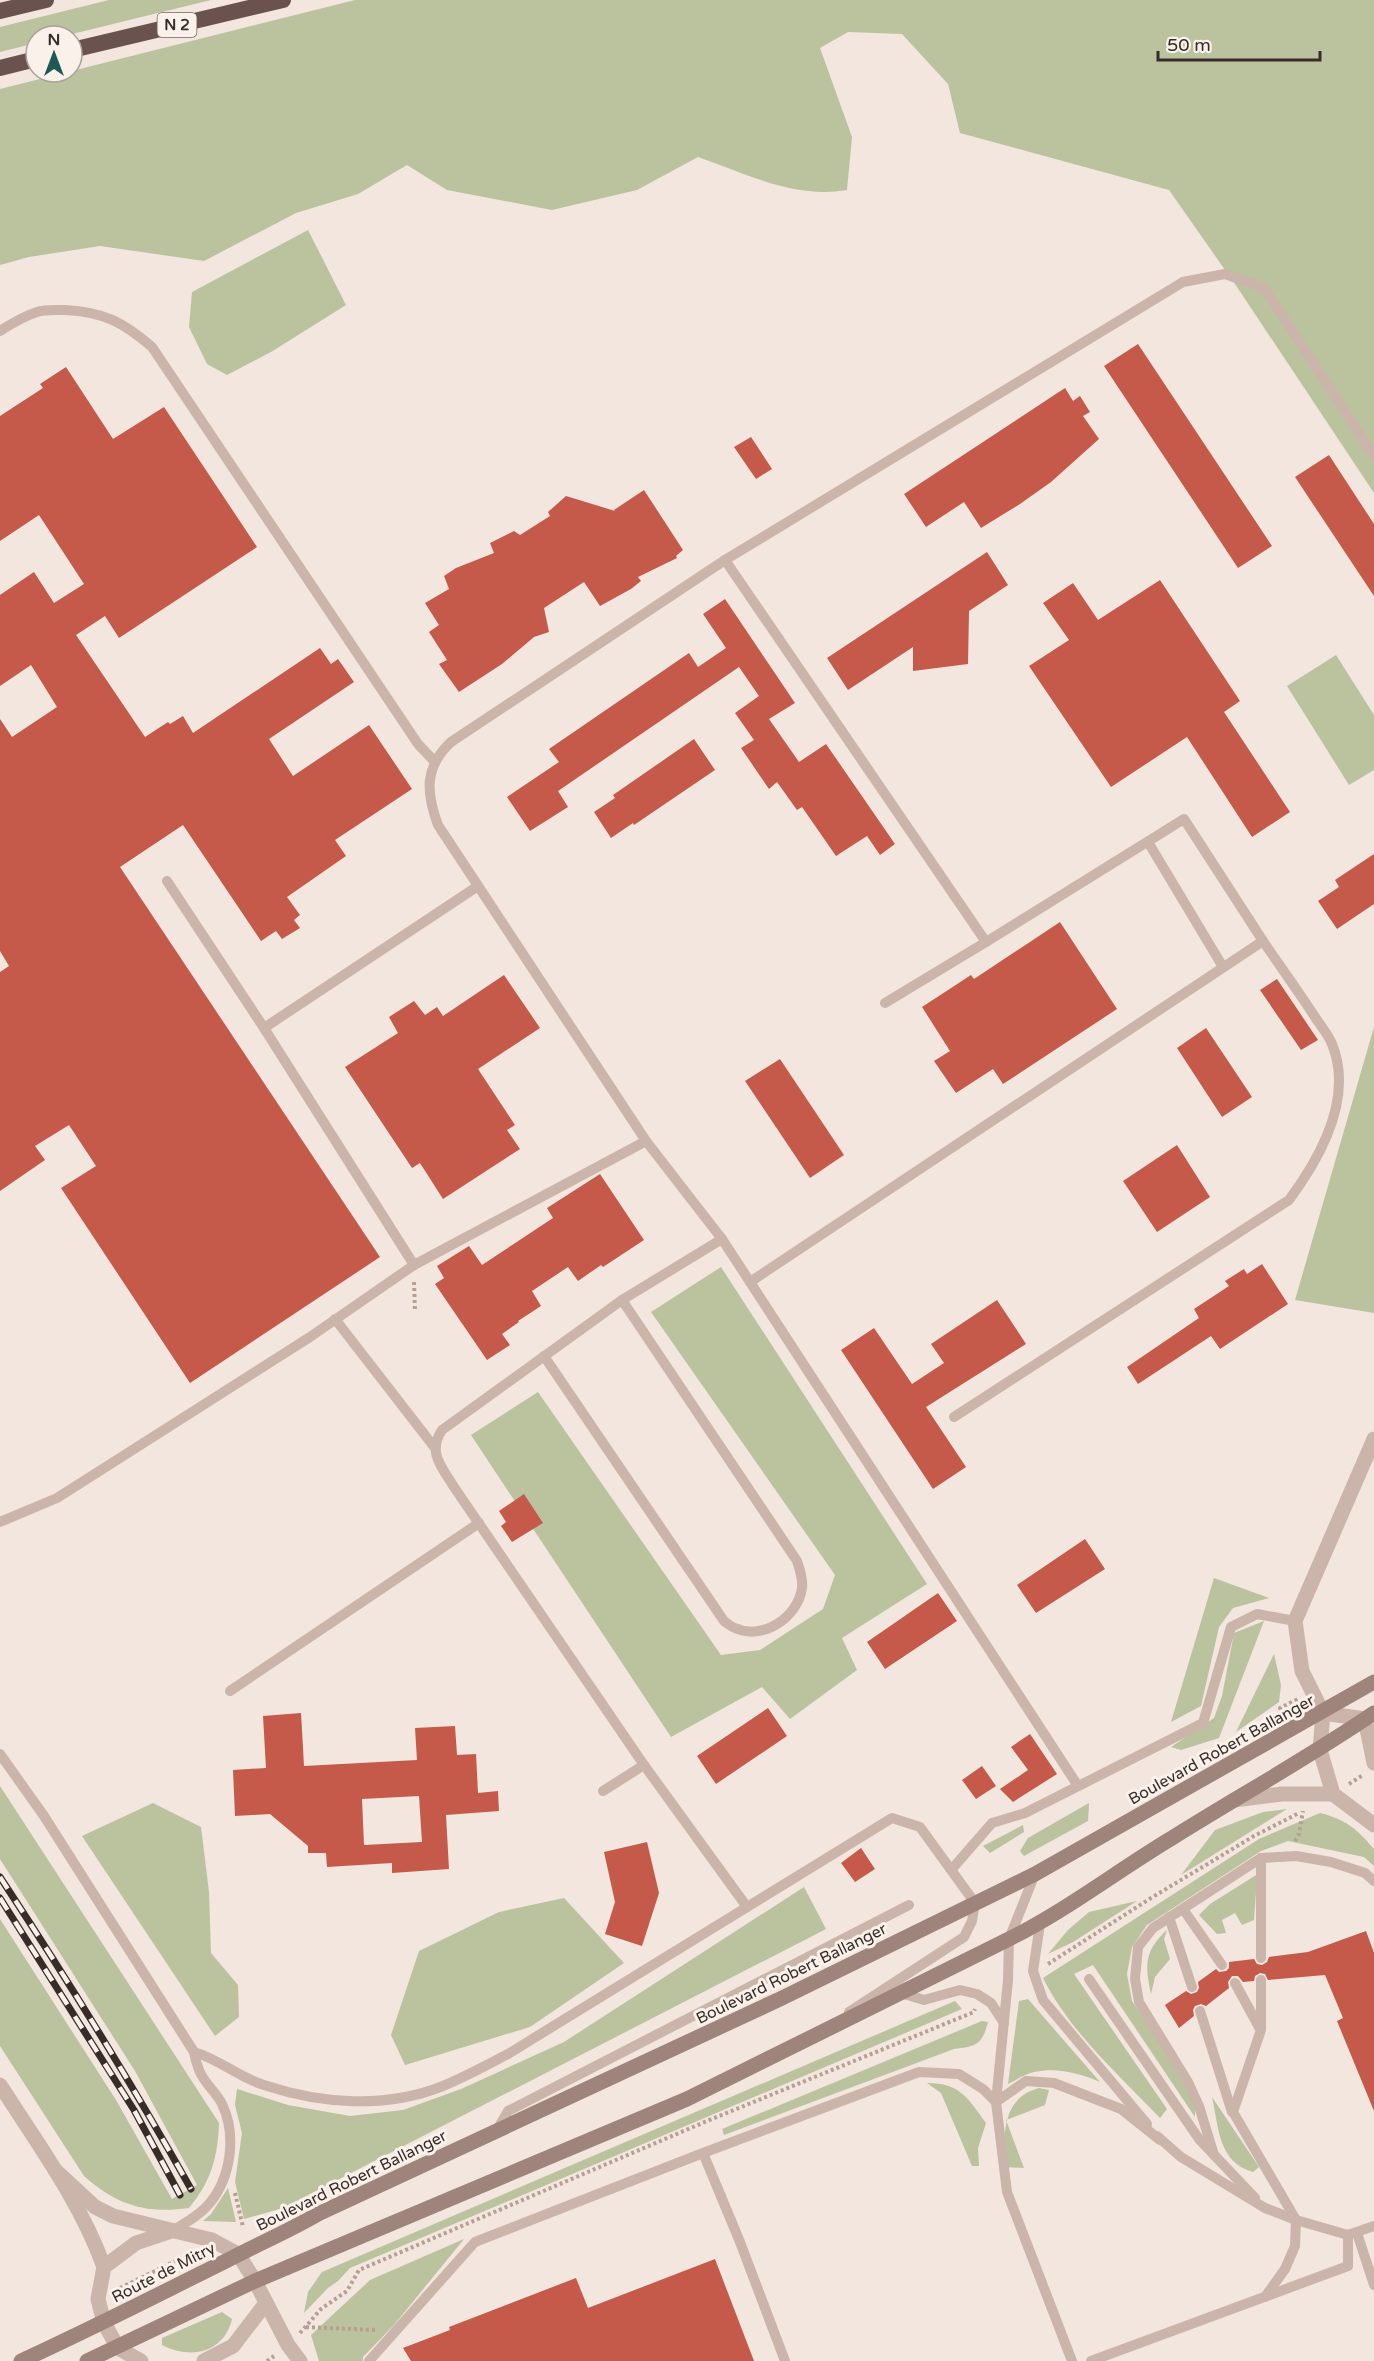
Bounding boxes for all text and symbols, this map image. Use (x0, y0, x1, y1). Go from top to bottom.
road number: N 2 (158, 13, 196, 37)
north arrow (24, 24, 84, 84)
scale bar (1158, 24, 1320, 62)
text: N (48, 30, 60, 50)
text: 50 m (1167, 34, 1211, 56)
street label: Boulevard Robert Ballanger (1125, 1690, 1319, 1809)
street label: Boulevard Robert Ballanger (693, 1919, 891, 2029)
street label: Boulevard Robert Ballanger (253, 2126, 451, 2236)
street label: Route de Mitry (108, 2238, 219, 2308)

